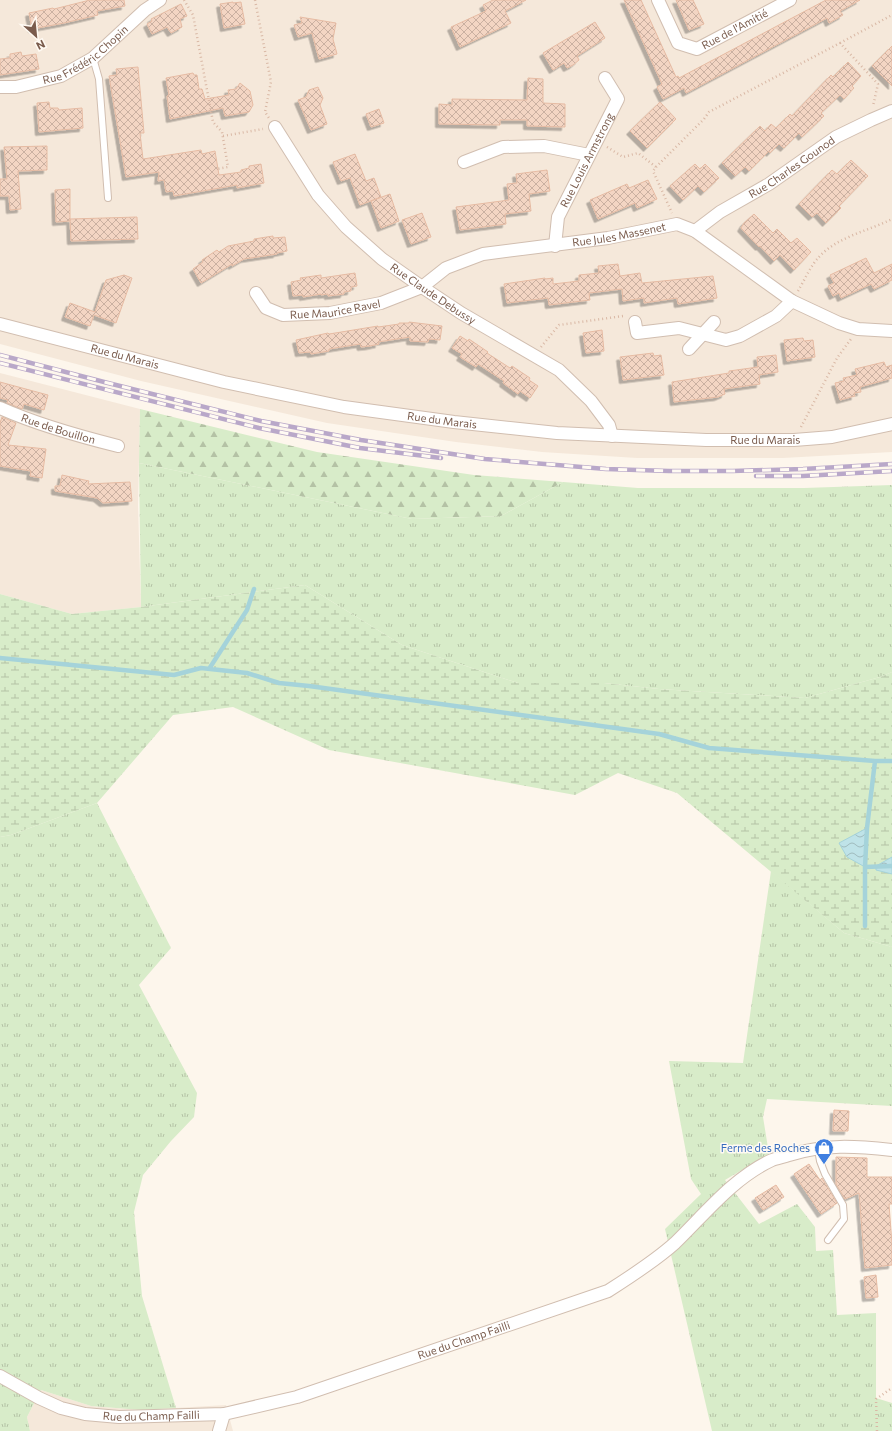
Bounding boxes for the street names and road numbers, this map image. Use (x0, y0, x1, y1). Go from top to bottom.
street label: Rue de l'Amitié (699, 6, 770, 52)
street label: Rue Frédéric Chopin (41, 22, 130, 86)
street label: Rue Louis Armstrong (557, 110, 616, 209)
street label: Rue Charles Gounod (746, 133, 837, 200)
street label: Rue Jules Massenet (571, 219, 667, 249)
street label: Rue Claude Debussy (388, 260, 479, 326)
street label: Rue Maurice Ravel (290, 296, 381, 321)
street label: Rue du Marais (89, 341, 161, 371)
street label: Rue du Marais (407, 409, 478, 430)
street label: Rue de Bouillon (20, 411, 97, 446)
street label: Rue du Marais (730, 433, 801, 446)
street label: Rue du Champ Failli (416, 1318, 512, 1361)
street label: Rue du Champ Failli (102, 1408, 200, 1423)

